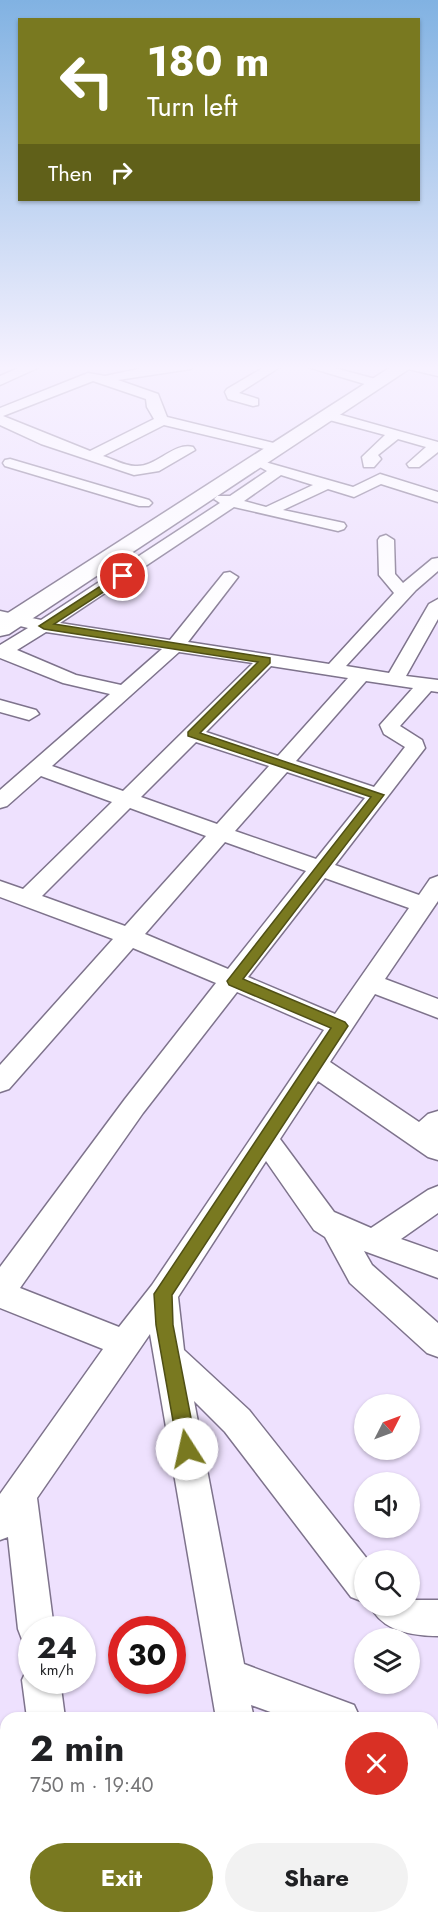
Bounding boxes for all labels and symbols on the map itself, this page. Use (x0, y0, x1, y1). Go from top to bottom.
pin (97, 550, 148, 601)
north arrow (354, 1394, 420, 1460)
position arrow (155, 1417, 219, 1481)
speed limit sign: 30 (108, 1616, 186, 1694)

